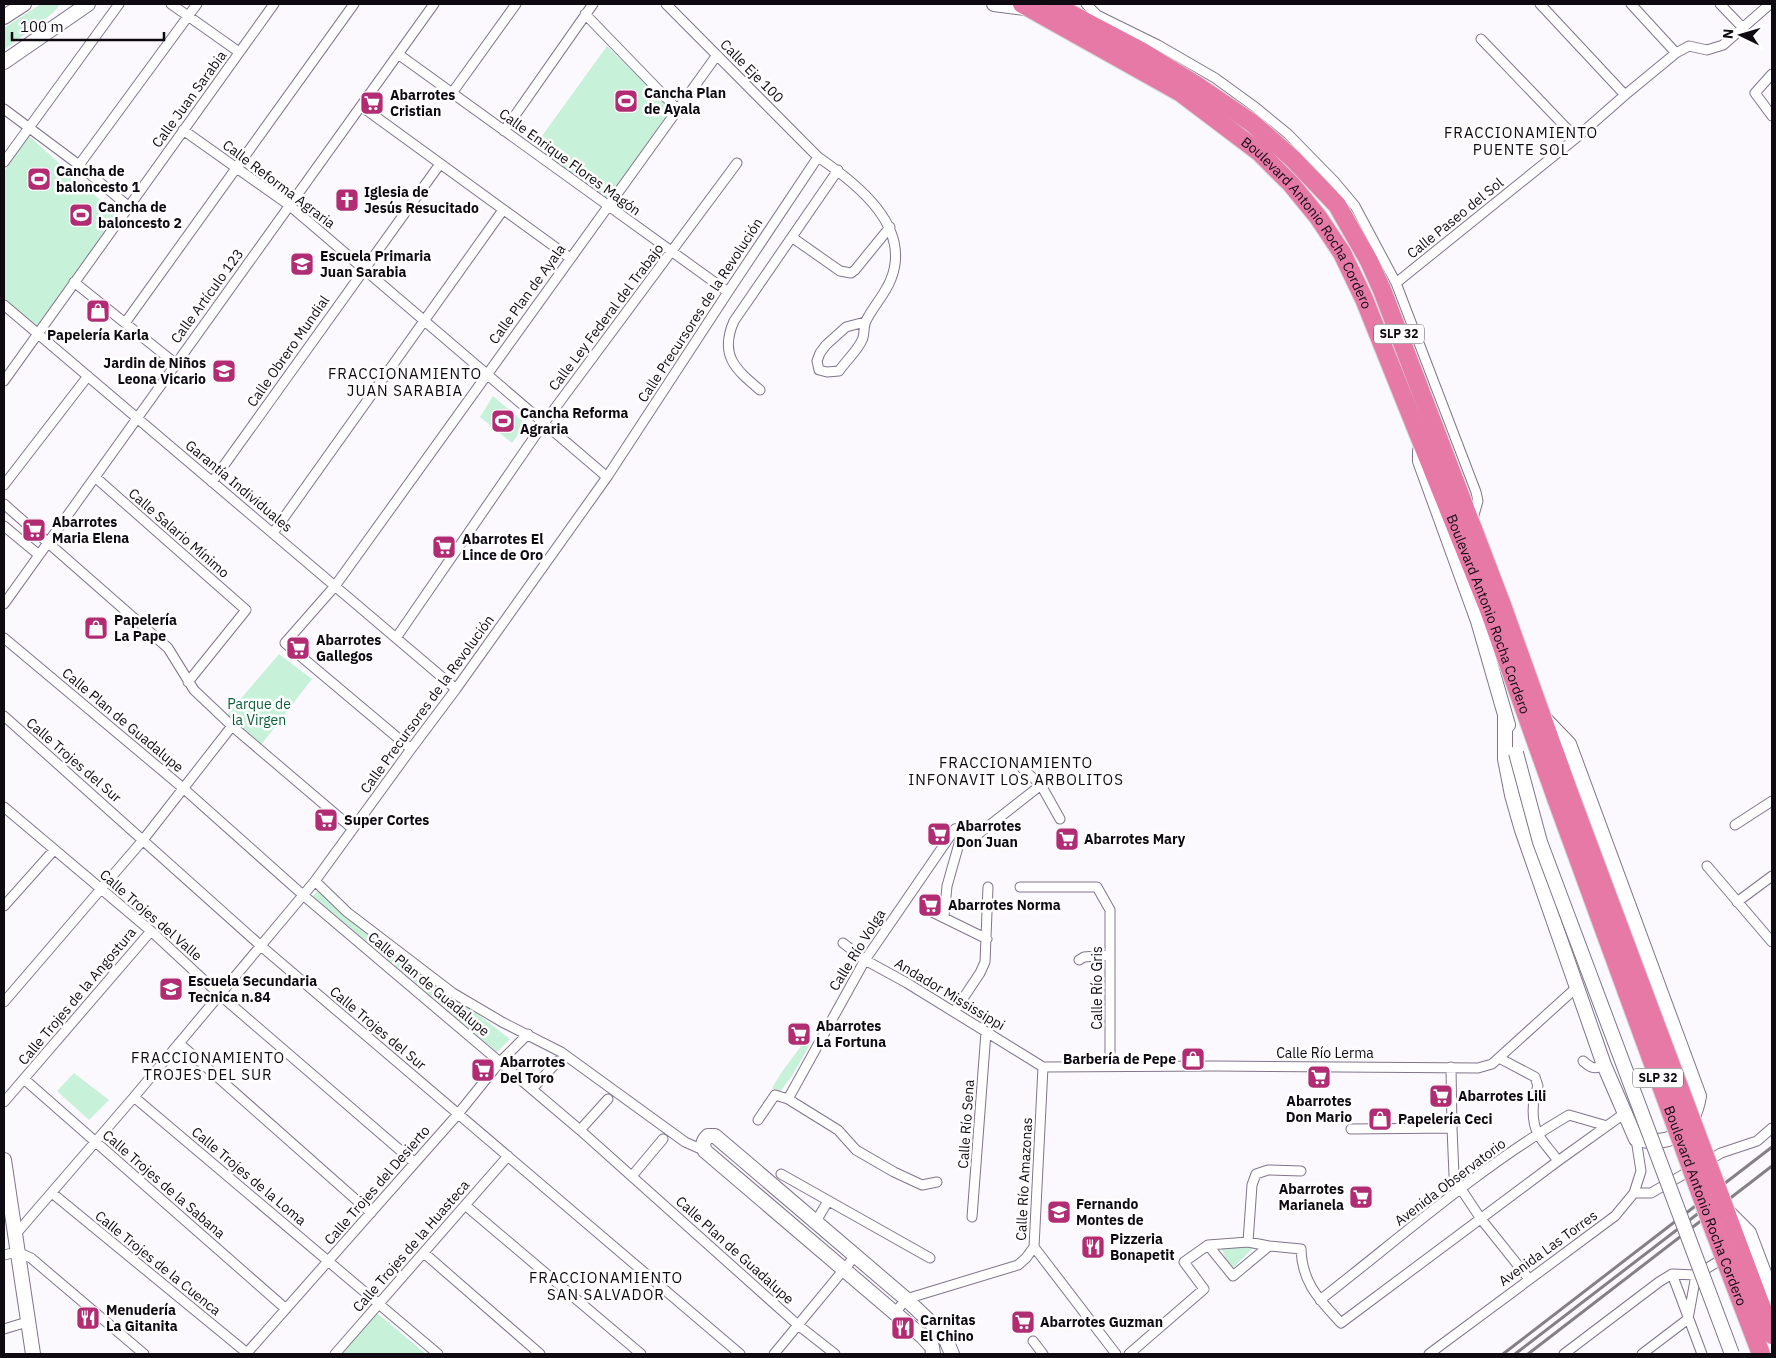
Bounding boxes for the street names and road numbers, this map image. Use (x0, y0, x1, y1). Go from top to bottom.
street label: Calle Eje 100 (716, 35, 788, 107)
street label: Calle Juan Sarabia (148, 46, 231, 151)
street label: Calle Enrique Flores Magón (496, 105, 644, 219)
street label: Boulevard Antonio Rocha Cordero (1238, 133, 1376, 312)
street label: Calle Reforma Agraria (219, 136, 339, 233)
street label: Calle Paseo del Sol (1403, 173, 1507, 262)
street label: Calle Precursores de la Revolución (634, 214, 766, 406)
street label: Calle Plan de Ayala (485, 240, 570, 347)
street label: Calle Ley Federal del Trabajo (545, 240, 667, 394)
street label: Calle Artículo 123 (167, 245, 247, 347)
street label: Calle Obrero Mundial (243, 292, 333, 410)
road number: SLP 32 (1374, 324, 1424, 344)
street label: Garantía Individuales (182, 436, 296, 536)
street label: Calle Salario Mínimo (125, 484, 233, 582)
street label: Boulevard Antonio Rocha Cordero (1442, 512, 1534, 717)
street label: Calle Precursores de la Revolución (356, 611, 498, 797)
street label: Calle Plan de Guadalupe (59, 664, 188, 776)
street label: Calle Trojes del Sur (23, 714, 125, 806)
street label: Calle Trojes del Valle (96, 866, 206, 965)
street label: Calle Río Volga (825, 905, 890, 994)
street label: Calle Trojes de la Angostura (14, 923, 140, 1069)
street label: Calle Plan de Guadalupe (365, 928, 494, 1040)
street label: Calle Río Gris (1088, 946, 1106, 1030)
street label: Andador Mississippi (892, 954, 1008, 1034)
street label: Calle Trojes del Sur (326, 982, 430, 1074)
street label: Calle Río Lerma (1276, 1044, 1374, 1062)
road number: SLP 32 (1633, 1068, 1683, 1088)
street label: Calle Río Sena (954, 1078, 978, 1169)
street label: Boulevard Antonio Rocha Cordero (1660, 1103, 1751, 1308)
street label: Calle Río Amazonas (1012, 1117, 1036, 1241)
street label: Calle Trojes del Desierto (320, 1122, 434, 1248)
street label: Calle Trojes de la Loma (188, 1123, 310, 1230)
street label: Calle Trojes de la Sabana (99, 1126, 229, 1243)
street label: Avenida Observatorio (1391, 1134, 1509, 1230)
street label: Calle Trojes de la Huasteca (349, 1176, 474, 1316)
street label: Calle Plan de Guadalupe (672, 1192, 798, 1308)
street label: Avenida Las Torres (1495, 1206, 1601, 1290)
street label: Calle Trojes de la Cuenca (91, 1207, 225, 1320)

